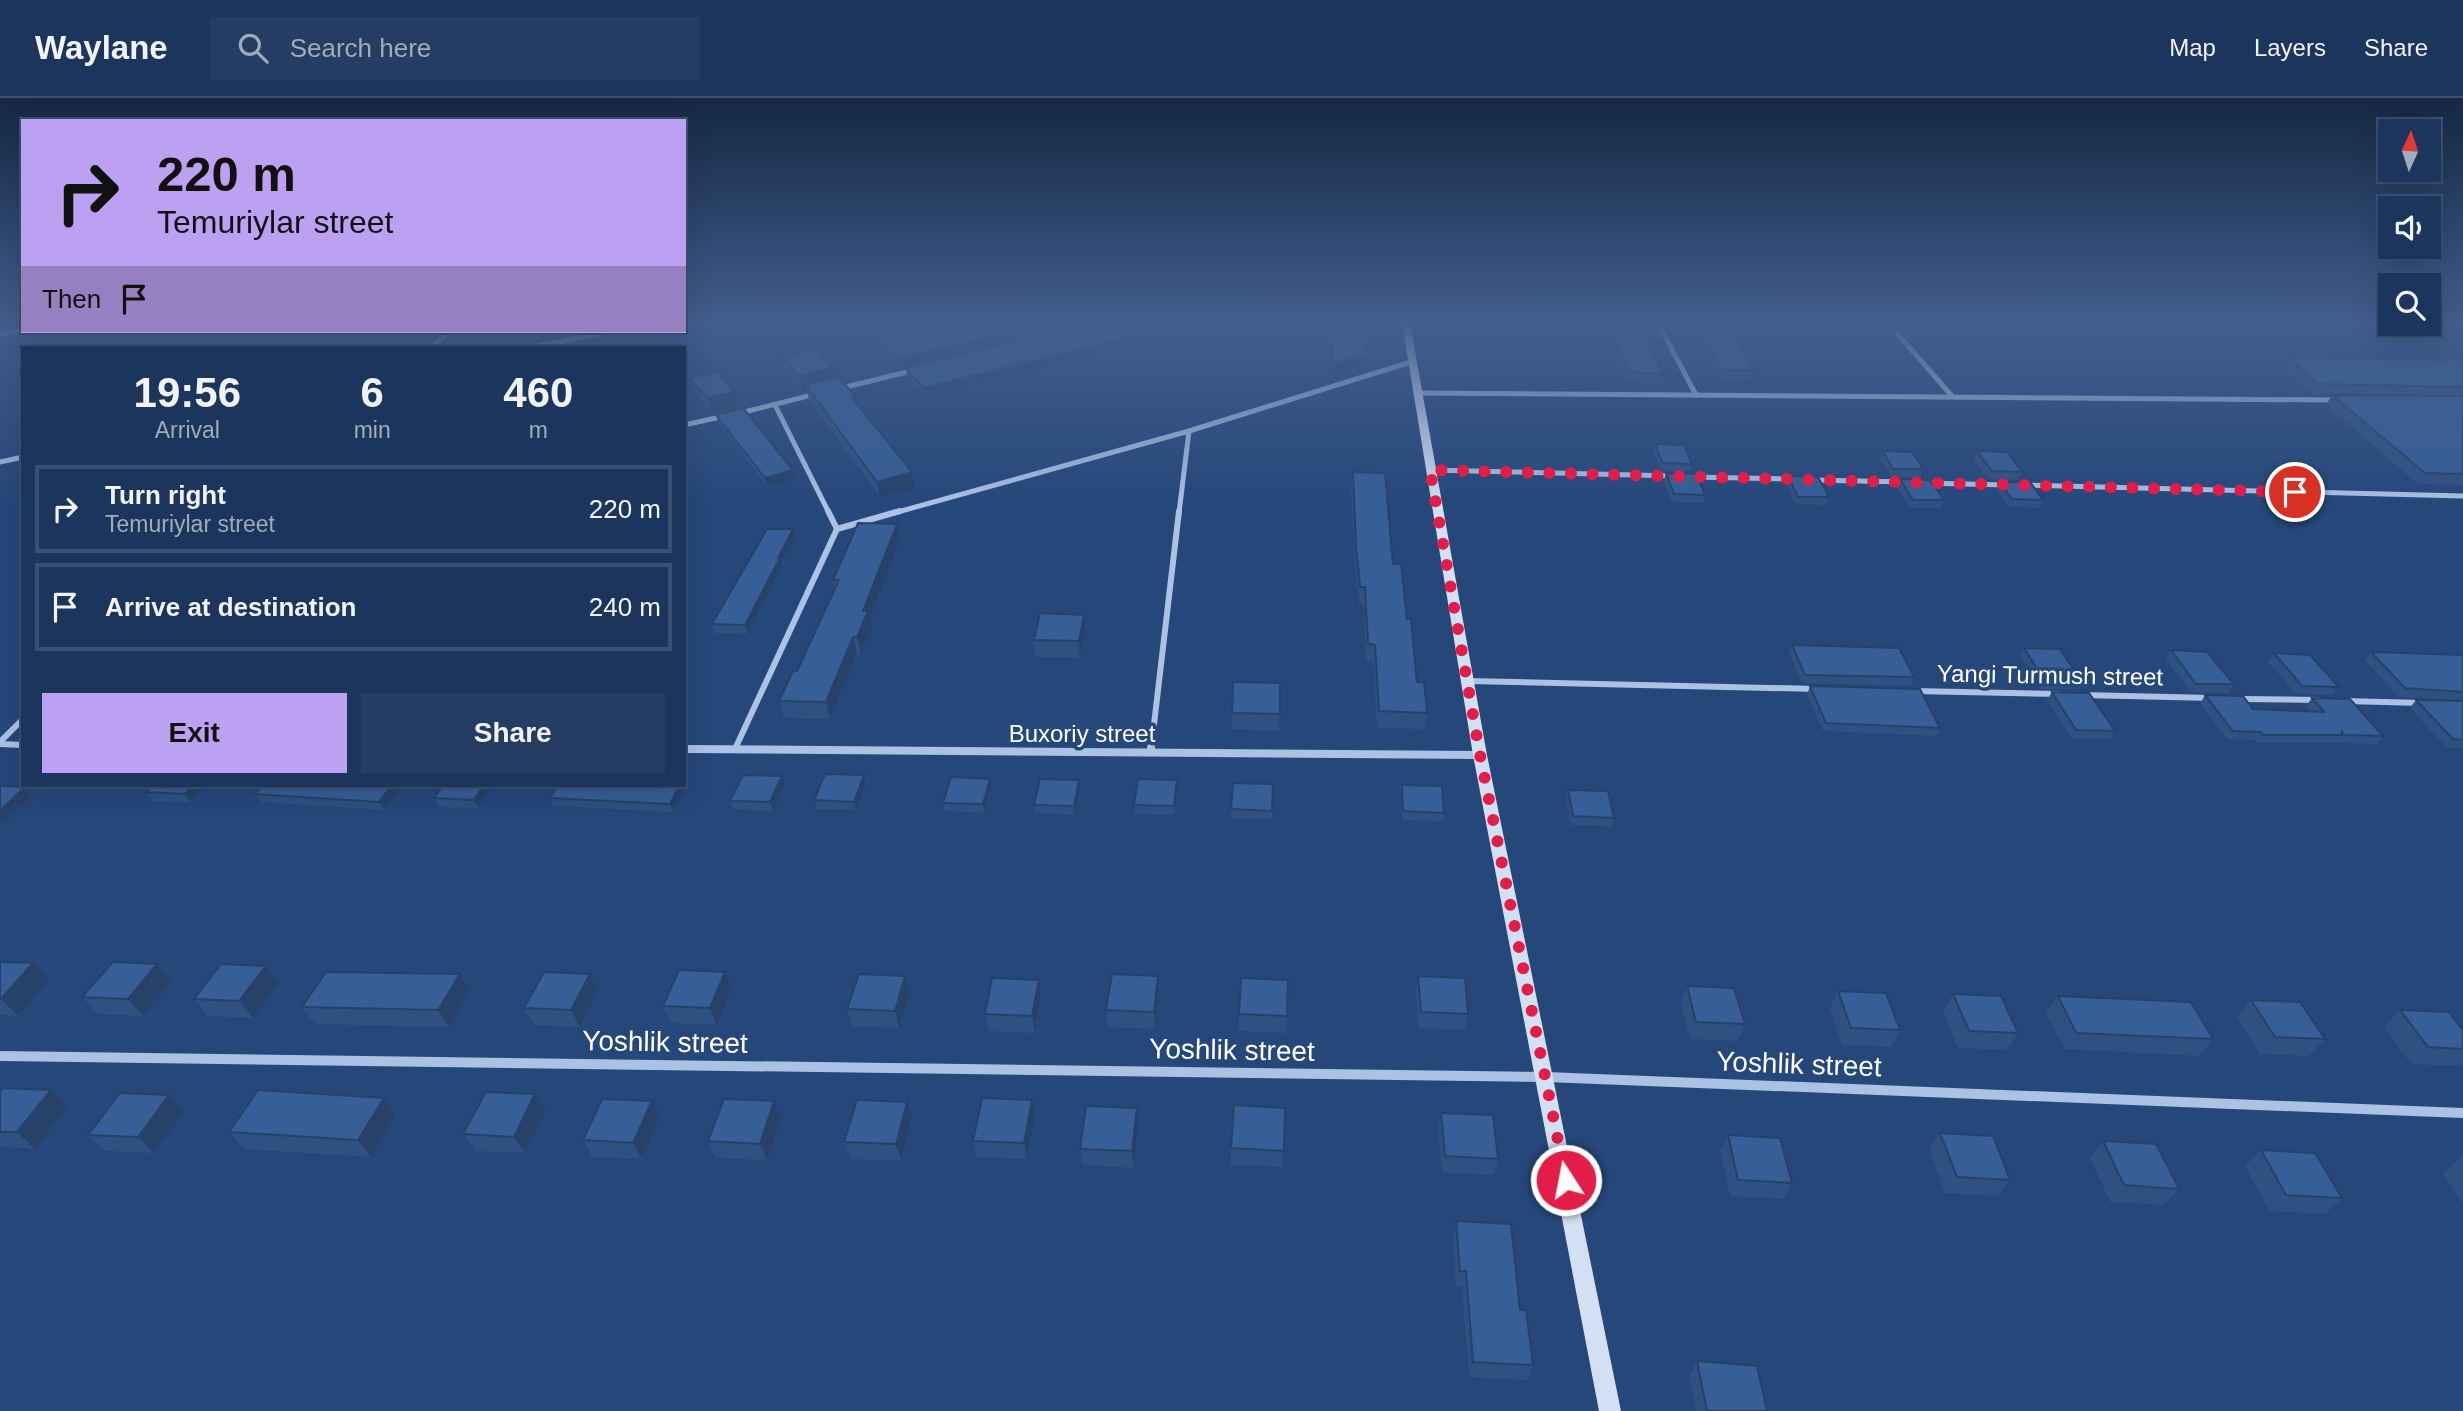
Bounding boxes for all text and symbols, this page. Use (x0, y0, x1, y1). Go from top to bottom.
search box (210, 17, 700, 80)
text: Waylane (35, 29, 168, 66)
icon: search (234, 29, 272, 67)
text: Search here (290, 33, 431, 63)
text: Map (2169, 34, 2216, 61)
text: Layers (2254, 34, 2326, 61)
text: Share (2364, 34, 2428, 61)
north arrow (2378, 119, 2441, 182)
map controls (2378, 119, 2441, 336)
icon: right (42, 147, 133, 238)
text: 220 m (157, 147, 296, 201)
button: sound (2378, 196, 2441, 259)
text: Temuriylar street (157, 204, 394, 240)
button: search (2378, 273, 2441, 336)
icon: arrive (115, 280, 153, 318)
text: Then (42, 284, 101, 314)
text: 19:56 (134, 369, 241, 416)
text: 6 (360, 369, 384, 416)
text: 460 (503, 369, 573, 416)
text: Arrival (155, 417, 220, 443)
text: min (354, 417, 391, 443)
text: m (529, 417, 548, 443)
pin (2265, 462, 2325, 522)
icon: arrive (2276, 473, 2314, 511)
text: Turn right (105, 480, 226, 510)
icon: right (46, 490, 84, 528)
text: 220 m (589, 494, 661, 524)
text: Temuriylar street (105, 511, 275, 537)
icon: arrive (46, 588, 84, 626)
text: Arrive at destination (105, 592, 356, 622)
text: 240 m (589, 592, 661, 622)
street label: Yangi Turmush street (1937, 660, 2164, 690)
button: Exit (42, 693, 347, 773)
button: Share (361, 693, 665, 773)
street label: Buxoriy street (1009, 720, 1156, 747)
street label: Yoshlik street (582, 1025, 748, 1059)
street label: Yoshlik street (1149, 1033, 1315, 1067)
street label: Yoshlik street (1716, 1046, 1882, 1082)
position arrow (1529, 1143, 1603, 1217)

